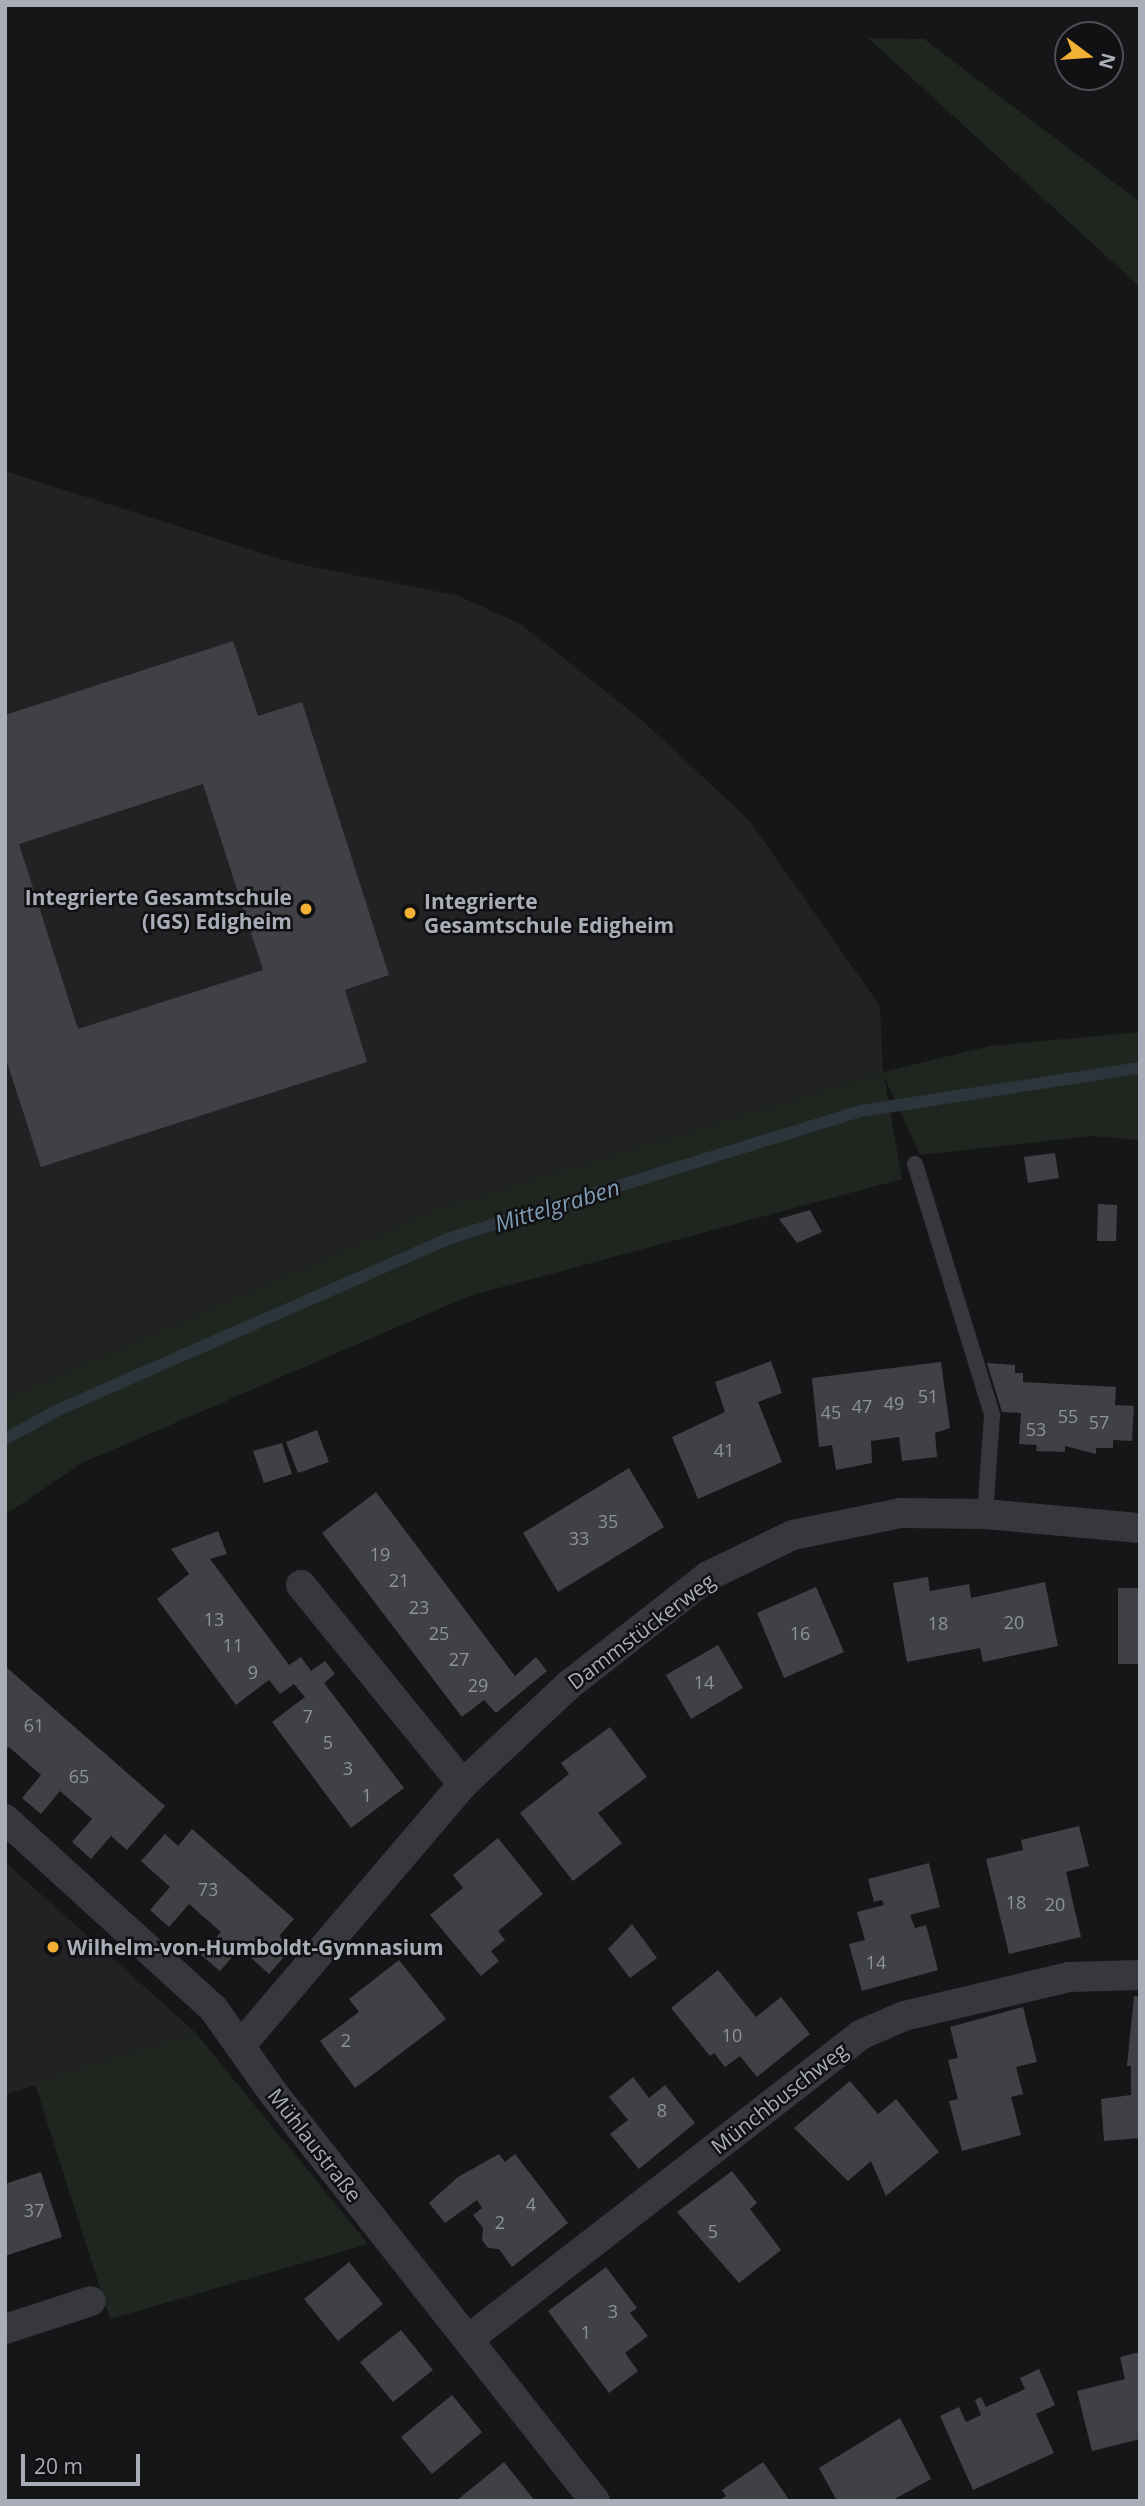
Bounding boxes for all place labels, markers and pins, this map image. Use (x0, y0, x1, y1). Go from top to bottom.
place label: Integrierte Gesamtschule (IGS) Edigheim (25, 884, 292, 934)
place label: Integrierte Gesamtschule Edigheim (424, 888, 674, 938)
marker: Integrierte Gesamtschule (IGS) Edigheim (298, 901, 314, 917)
marker: Integrierte Gesamtschule Edigheim (402, 905, 418, 921)
place label: Wilhelm-von-Humboldt-Gymnasium (67, 1934, 444, 1960)
marker: Wilhelm-von-Humboldt-Gymnasium (45, 1939, 61, 1955)

